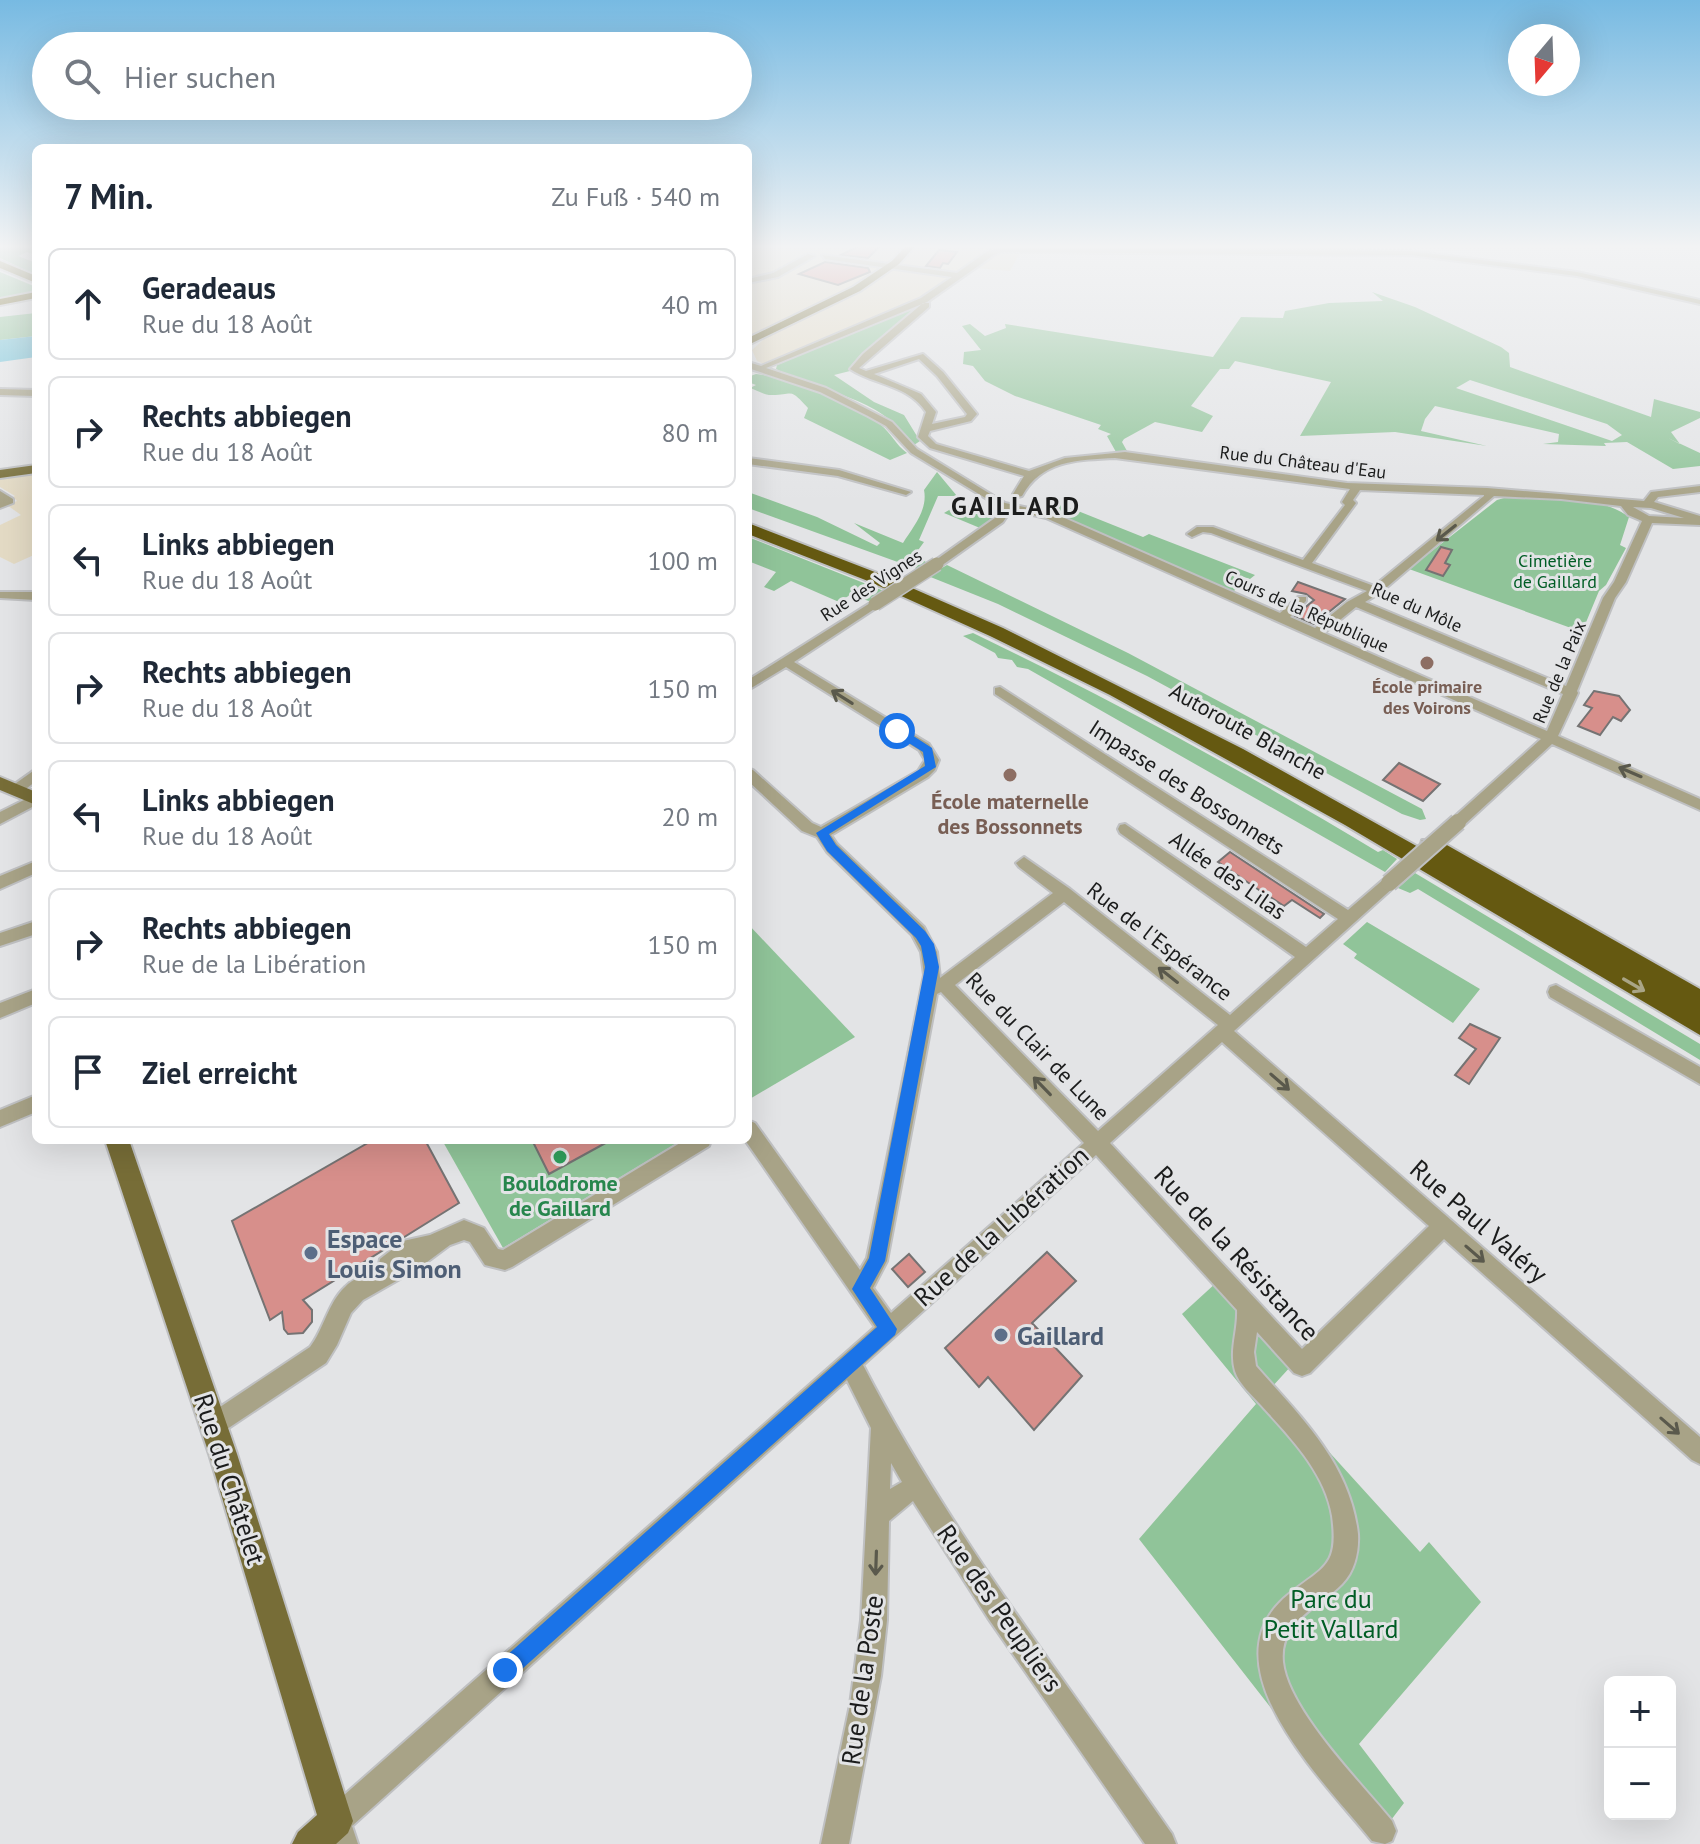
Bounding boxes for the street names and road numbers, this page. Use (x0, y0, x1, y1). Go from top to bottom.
street label: Rue du Château d'Eau (1218, 440, 1388, 484)
street label: Rue des Vignes (816, 544, 926, 626)
street label: Cours de la République (1222, 565, 1392, 657)
street label: Rue du Môle (1368, 577, 1466, 637)
street label: Rue de la Paix (1527, 617, 1591, 727)
street label: Autoroute Blanche (1165, 676, 1331, 786)
street label: Impasse des Bossonnets (1084, 713, 1290, 861)
street label: Allée des Lilas (1164, 825, 1292, 925)
street label: Rue de l'Espérance (1082, 875, 1238, 1007)
street label: Rue du Clair de Lune (960, 966, 1116, 1126)
street label: Rue de la Libération (907, 1139, 1095, 1313)
street label: Rue Paul Valéry (1403, 1152, 1555, 1290)
street label: Rue de la Résistance (1147, 1159, 1327, 1347)
street label: Rue du Châtelet (187, 1389, 273, 1569)
street label: Rue des Peupliers (930, 1518, 1070, 1698)
street label: Rue de la Poste (834, 1593, 890, 1767)

